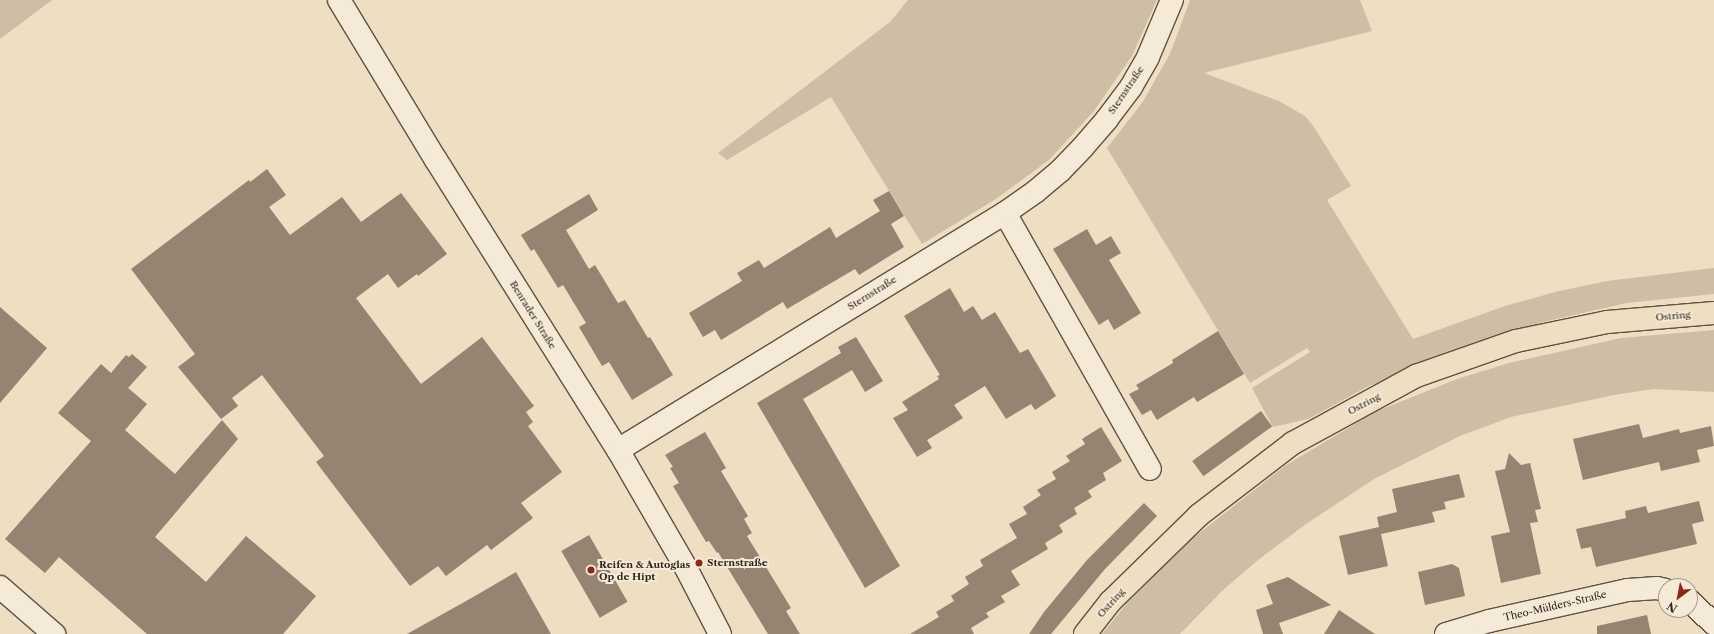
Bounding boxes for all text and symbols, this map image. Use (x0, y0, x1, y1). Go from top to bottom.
street label: Sternstraße (1106, 64, 1146, 116)
street label: Sternstraße (845, 273, 899, 313)
street label: Benrader Straße (507, 279, 559, 351)
street label: Ostring (1655, 309, 1691, 323)
street label: Ostring (1346, 391, 1382, 417)
place label: Sternstraße (707, 557, 768, 569)
place label: Reifen & Autoglas Op de Hipt (599, 558, 691, 582)
marker: Sternstraße (694, 558, 704, 568)
marker: Reifen & Autoglas Op de Hipt (586, 565, 596, 575)
north arrow (1658, 578, 1698, 618)
street label: Ostring (1095, 586, 1127, 620)
street label: Theo-Mülders-Straße (1502, 588, 1608, 624)
text: N (1664, 599, 1680, 616)

